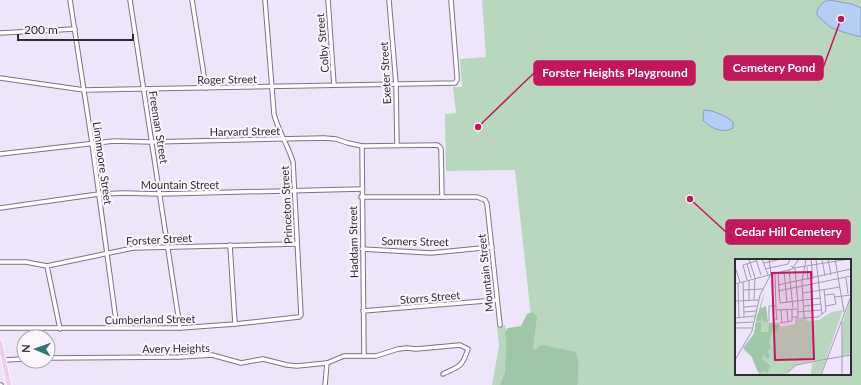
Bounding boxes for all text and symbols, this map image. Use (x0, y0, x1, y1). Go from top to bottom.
street label: Colby Street (313, 13, 331, 73)
scale bar (18, 16, 133, 42)
text: 200 m (24, 22, 58, 37)
street label: Exeter Street (377, 41, 393, 105)
callout: Cemetery Pond (724, 56, 823, 80)
text: Cemetery Pond (733, 60, 815, 75)
callout: Forster Heights Playground (534, 61, 695, 85)
text: Forster Heights Playground (542, 65, 688, 80)
street label: Roger Street (197, 72, 257, 86)
street label: Freeman Street (147, 90, 171, 164)
street label: Linnmoore Street (91, 121, 115, 205)
street label: Harvard Street (210, 124, 280, 138)
street label: Princeton Street (277, 166, 295, 244)
street label: Mountain Street (141, 178, 219, 191)
street label: Haddam Street (346, 206, 360, 278)
callout: Cedar Hill Cemetery (726, 220, 850, 244)
text: Cedar Hill Cemetery (734, 224, 842, 239)
street label: Forster Street (126, 231, 192, 247)
street label: Mountain Street (474, 233, 496, 313)
street label: Somers Street (381, 234, 449, 248)
inset map (735, 259, 851, 375)
street label: Storrs Street (399, 288, 461, 306)
street label: Cumberland Street (105, 312, 195, 326)
north arrow (16, 329, 56, 369)
street label: Avery Heights (142, 341, 210, 355)
text: N (19, 344, 32, 353)

